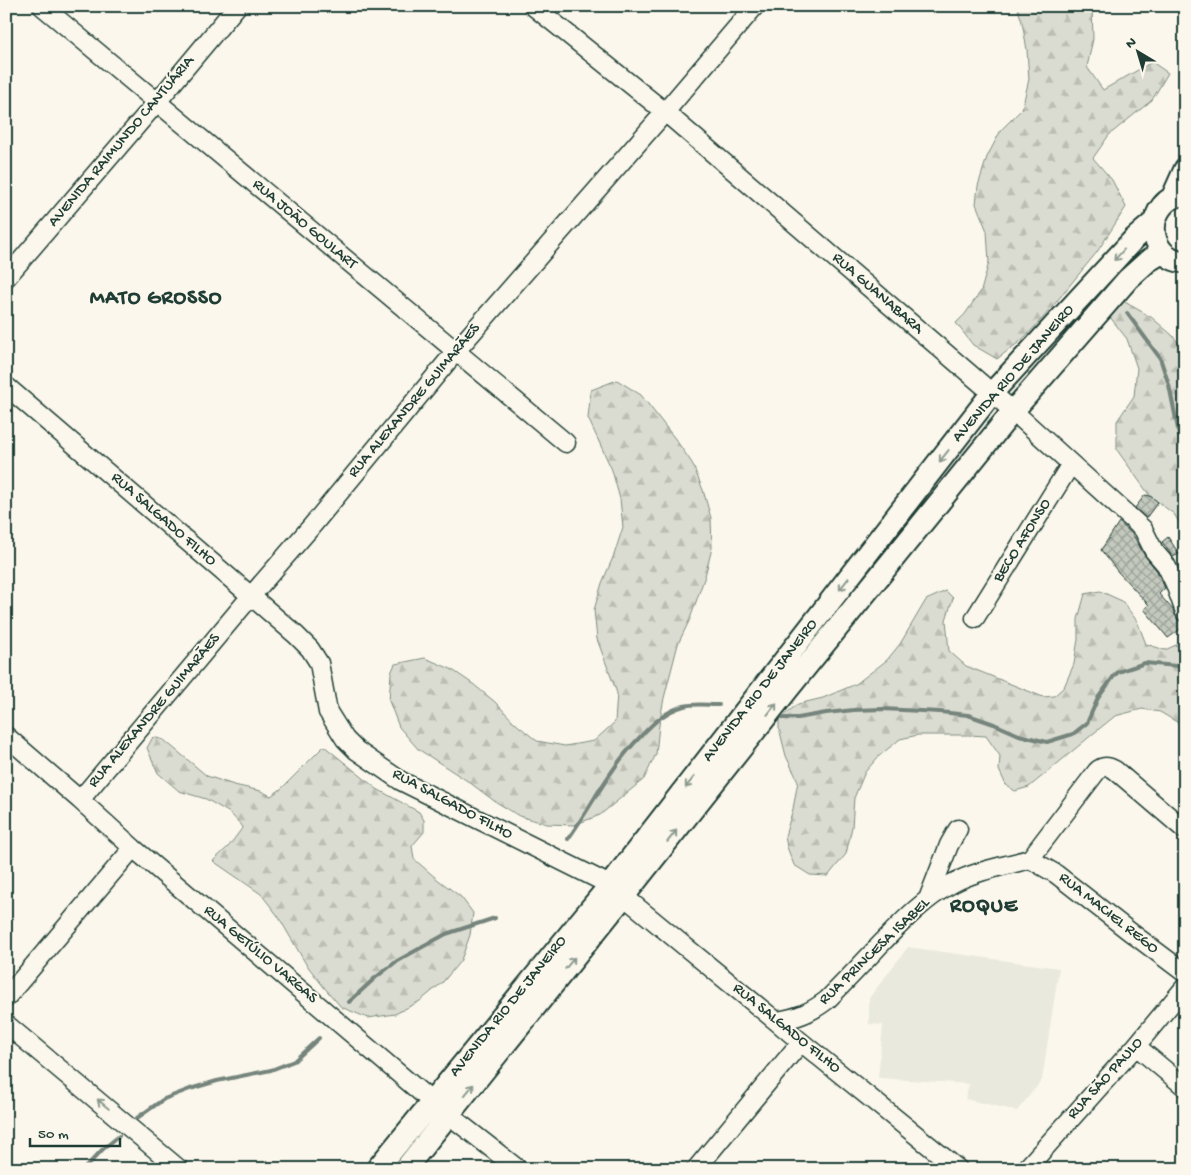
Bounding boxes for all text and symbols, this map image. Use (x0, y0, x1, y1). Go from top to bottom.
north arrow (1114, 28, 1164, 78)
text: N (1123, 34, 1140, 53)
street label: AVENIDA RAIMUNDO CANTUÁRIA (44, 51, 200, 231)
street label: RUA JOÃO GOULART (248, 175, 361, 275)
one-way arrow (1113, 248, 1125, 261)
street label: RUA GUANABARA (827, 249, 928, 340)
district label: MATO GROSSO (90, 287, 222, 312)
street label: AVENIDA RIO DE JANEIRO (949, 301, 1079, 447)
street label: RUA ALEXANDRE GUIMARÃES (344, 319, 486, 482)
one-way arrow (938, 449, 949, 462)
street label: RUA SALGADO FILHO (106, 469, 220, 571)
street label: BECO AFONSO (989, 495, 1056, 587)
one-way arrow (838, 577, 849, 590)
street label: AVENIDA RIO DE JANEIRO (699, 615, 823, 766)
street label: RUA ALEXANDRE GUIMARÃES (84, 629, 226, 792)
one-way arrow (767, 703, 778, 716)
street label: RUA SALGADO FILHO (389, 765, 516, 845)
one-way arrow (685, 775, 695, 789)
one-way arrow (666, 830, 677, 843)
street label: RUA MACIEL REGO (1054, 869, 1162, 959)
street label: RUA PRINCESA ISABEL (816, 894, 935, 1010)
district label: ROQUE (949, 895, 1019, 920)
street label: RUA GETÚLIO VARGAS (199, 902, 321, 1009)
street label: AVENIDA RIO DE JANEIRO (446, 932, 572, 1081)
one-way arrow (565, 957, 576, 970)
street label: RUA SALGADO FILHO (728, 980, 844, 1079)
street label: RUA SÃO PAULO (1063, 1033, 1148, 1124)
one-way arrow (463, 1084, 474, 1097)
one-way arrow (96, 1099, 109, 1110)
scale bar (30, 1115, 120, 1147)
text: 50 m (38, 1126, 69, 1144)

